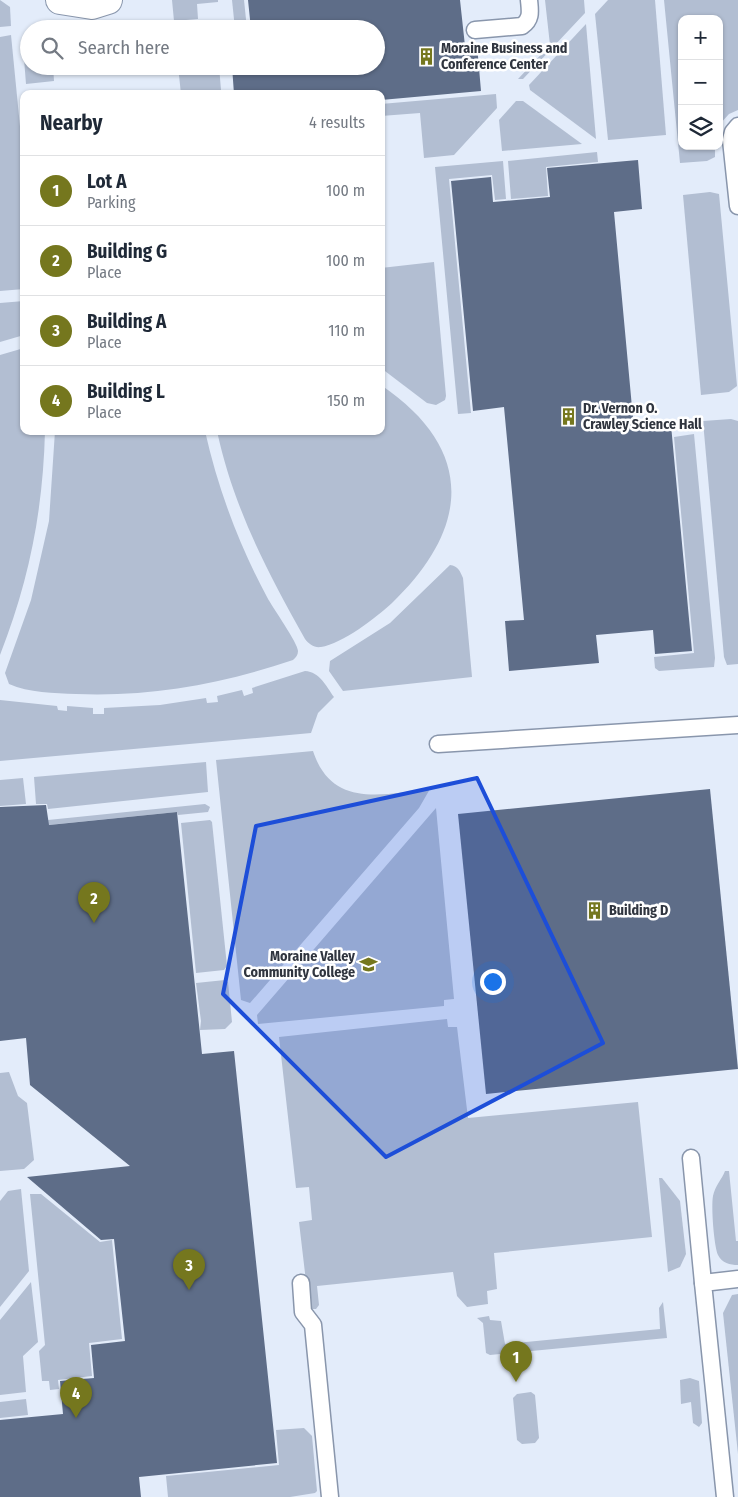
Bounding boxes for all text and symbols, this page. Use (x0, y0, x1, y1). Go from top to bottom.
map controls (678, 15, 723, 150)
button: + (678, 15, 723, 60)
search box (20, 20, 385, 75)
icon: search (38, 34, 66, 62)
text: Search here (78, 36, 170, 59)
place label: Moraine Business and Conference Center (441, 40, 568, 73)
building icon: Moraine Business and Conference Center (417, 46, 437, 66)
button: − (678, 60, 723, 105)
button: layers (678, 105, 723, 150)
text: Nearby (40, 110, 102, 136)
text: 4 results (309, 113, 365, 132)
text: Lot A (87, 170, 127, 193)
text: 1 (53, 181, 59, 200)
text: 100 m (326, 181, 365, 200)
text: Parking (87, 193, 135, 212)
text: Building G (87, 240, 167, 263)
text: 2 (52, 251, 60, 270)
text: 100 m (326, 251, 365, 270)
text: Place (87, 263, 122, 282)
text: Building A (87, 310, 166, 333)
text: 3 (52, 321, 60, 340)
text: 110 m (328, 321, 365, 340)
text: Place (87, 333, 122, 352)
text: Building L (87, 380, 165, 403)
text: 4 (52, 391, 60, 410)
text: 150 m (327, 391, 365, 410)
place label: Dr. Vernon O. Crawley Science Hall (583, 400, 702, 433)
text: Place (87, 403, 122, 422)
building icon: Dr. Vernon O. Crawley Science Hall (559, 406, 579, 426)
pin: 2 (78, 882, 110, 923)
building icon: Building D (585, 900, 605, 920)
place label: Building D (609, 902, 668, 919)
place label: Moraine Valley Community College (243, 948, 355, 981)
school or university icon: Moraine Valley Community College (359, 954, 379, 974)
your location (480, 969, 506, 995)
pin: 3 (173, 1249, 205, 1290)
pin: 1 (500, 1341, 532, 1382)
pin: 4 (60, 1377, 92, 1418)

